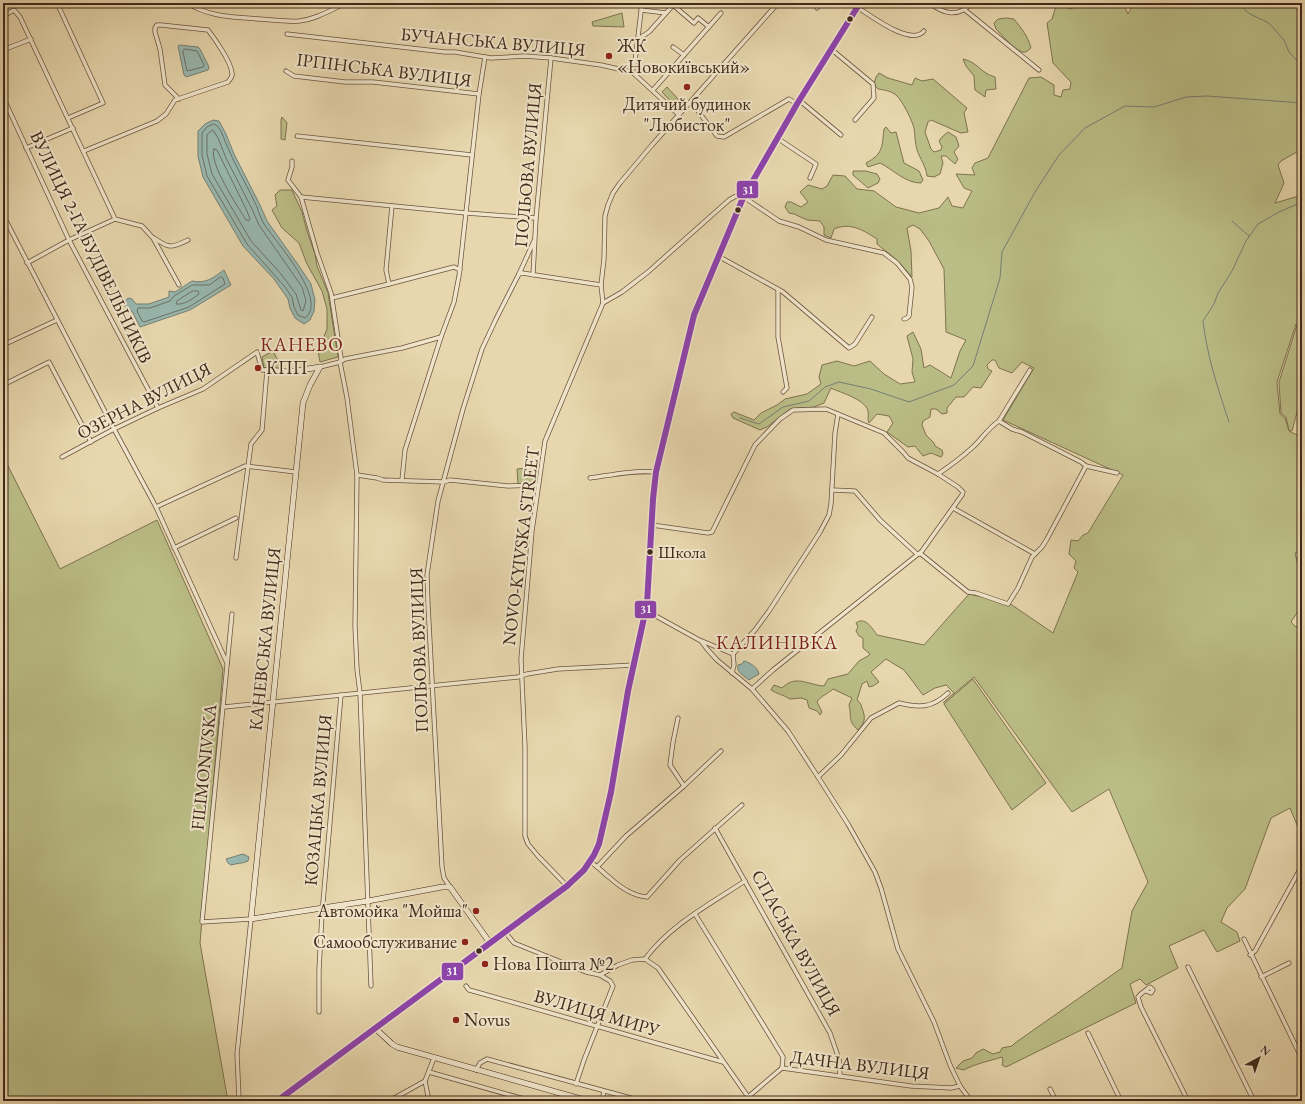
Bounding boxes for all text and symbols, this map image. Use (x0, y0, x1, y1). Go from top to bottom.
unlabelled marker (845, 14, 855, 24)
street label: БУЧАНСЬКА ВУЛИЦЯ (400, 22, 587, 61)
place label: ЖК «Новокиївський» (616, 34, 750, 78)
street label: ІРПІНСЬКА ВУЛИЦЯ (295, 47, 473, 92)
marker: ЖК «Новокиївський» (604, 51, 614, 61)
street label: ПОЛЬОВА ВУЛИЦЯ (509, 82, 546, 248)
marker: Дитячий будинок "Любисток" (682, 82, 692, 92)
place label: Дитячий будинок "Любисток" (623, 92, 751, 136)
street label: ВУЛИЦЯ 2-ГА БУДІВЕЛЬНИКІВ (25, 127, 158, 367)
line badge: 31 (736, 180, 759, 199)
text: 31 (742, 183, 754, 197)
unlabelled marker (733, 205, 743, 215)
district label: КАНЕВО (260, 332, 344, 357)
place label: КПП (266, 356, 308, 379)
street label: ОЗЕРНА ВУЛИЦЯ (73, 357, 215, 444)
marker: КПП (253, 363, 263, 373)
street label: NOVO-KYIVSKA STREET (497, 444, 544, 647)
place label: Школа (658, 541, 707, 563)
street label: КАНЕВСЬКА ВУЛИЦЯ (243, 546, 286, 732)
marker: Школа (645, 547, 655, 557)
street label: ПОЛЬОВА ВУЛИЦЯ (404, 567, 433, 733)
line badge: 31 (634, 600, 657, 619)
text: 31 (640, 602, 652, 616)
district label: КАЛИНІВКА (716, 630, 838, 655)
street label: FILIMONIVSKA (185, 702, 222, 831)
street label: КОЗАЦЬКА ВУЛИЦЯ (299, 713, 336, 887)
street label: СПАСЬКА ВУЛИЦЯ (747, 865, 846, 1020)
place label: Автомойка "Мойша" (316, 899, 468, 922)
marker: Автомойка "Мойша" (471, 906, 481, 916)
place label: Самообслуживание (313, 930, 457, 953)
marker: Самообслуживание (460, 937, 470, 947)
unlabelled marker (474, 946, 484, 956)
place label: Нова Пошта №2 (493, 952, 614, 975)
marker: Нова Пошта №2 (480, 959, 490, 969)
line badge: 31 (441, 962, 464, 981)
text: 31 (446, 964, 458, 978)
street label: ВУЛИЦЯ МИРУ (532, 984, 663, 1042)
place label: Novus (464, 1008, 510, 1031)
marker: Novus (451, 1015, 461, 1025)
north arrow (1239, 1038, 1279, 1078)
text: N (1258, 1042, 1273, 1059)
street label: ДАЧНА ВУЛИЦЯ (789, 1045, 931, 1084)

